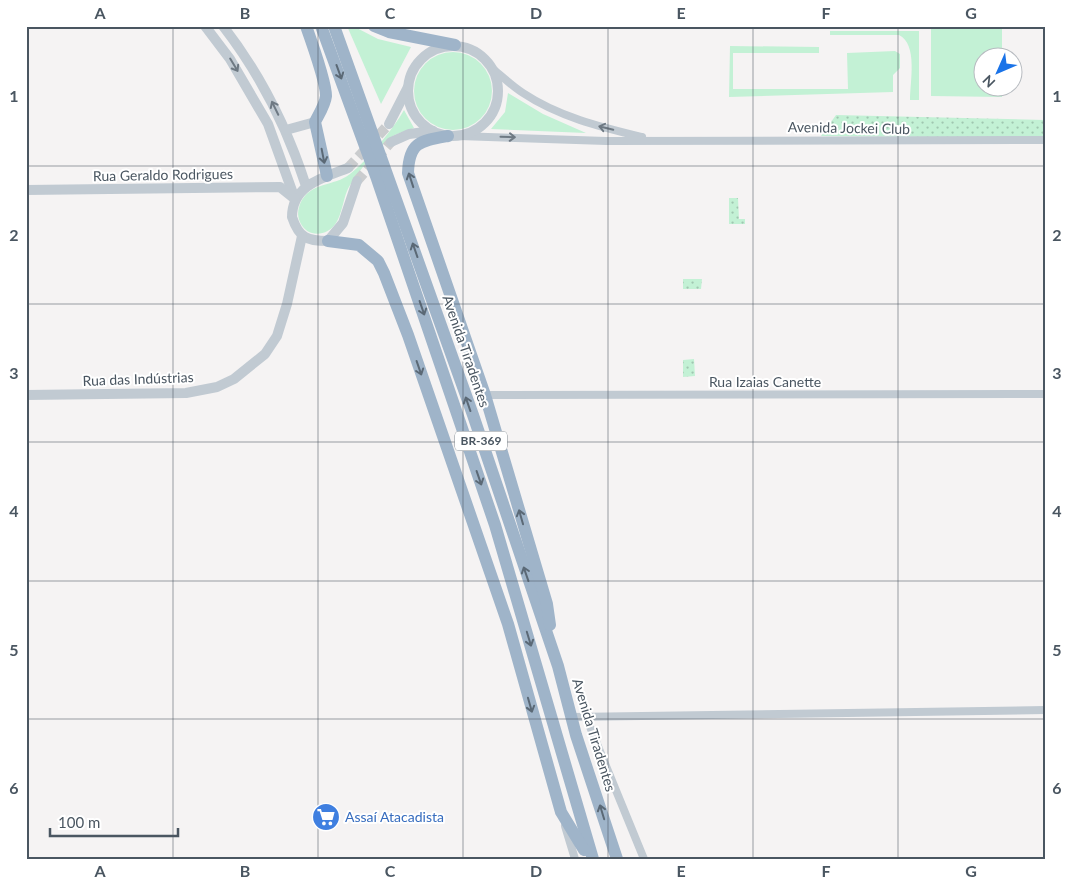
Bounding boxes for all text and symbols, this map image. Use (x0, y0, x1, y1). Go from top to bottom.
text: A (93, 3, 106, 22)
text: B (240, 3, 250, 22)
text: C (385, 3, 396, 22)
text: D (530, 3, 542, 22)
text: E (676, 3, 686, 22)
text: F (821, 3, 831, 22)
text: G (965, 3, 977, 22)
north arrow (974, 48, 1024, 98)
one-way arrow (229, 58, 239, 72)
one-way arrow (335, 63, 344, 79)
text: N (979, 72, 998, 91)
text: 1 (9, 86, 19, 105)
text: 1 (1052, 86, 1062, 105)
one-way arrow (270, 101, 279, 116)
street label: Avenida Jockei Club (788, 118, 910, 137)
one-way arrow (599, 123, 615, 132)
one-way arrow (500, 133, 516, 142)
one-way arrow (318, 148, 328, 164)
street label: Rua Geraldo Rodrigues (93, 165, 233, 184)
one-way arrow (406, 173, 415, 188)
text: 2 (9, 225, 19, 244)
text: 2 (1052, 225, 1062, 244)
one-way arrow (409, 243, 419, 259)
street label: Avenida Tiradentes (439, 293, 494, 409)
one-way arrow (418, 299, 427, 315)
one-way arrow (415, 359, 424, 375)
text: 3 (9, 363, 19, 382)
text: 3 (1052, 363, 1062, 382)
street label: Rua das Indústrias (82, 368, 194, 389)
street label: Rua Izaias Canette (709, 373, 821, 390)
one-way arrow (463, 396, 473, 412)
road number: BR-369 (455, 432, 507, 451)
one-way arrow (475, 470, 485, 486)
text: 4 (9, 501, 19, 520)
text: 4 (1052, 501, 1062, 520)
one-way arrow (516, 510, 526, 526)
one-way arrow (521, 566, 531, 582)
one-way arrow (525, 631, 535, 647)
text: 5 (9, 640, 19, 659)
text: 5 (1052, 640, 1062, 659)
street label: Avenida Tiradentes (569, 676, 620, 793)
one-way arrow (526, 696, 536, 712)
text: 6 (9, 778, 19, 797)
text: 6 (1052, 778, 1062, 797)
supermarket icon: Assaí Atacadista (311, 802, 341, 832)
scale bar (50, 805, 178, 837)
one-way arrow (597, 805, 607, 821)
place label: Assaí Atacadista (345, 808, 444, 825)
text: 100 m (58, 813, 100, 831)
text: A (93, 861, 106, 880)
text: B (240, 861, 250, 880)
text: C (385, 861, 396, 880)
text: D (530, 861, 542, 880)
text: E (676, 861, 686, 880)
text: F (821, 861, 831, 880)
text: G (965, 861, 977, 880)

